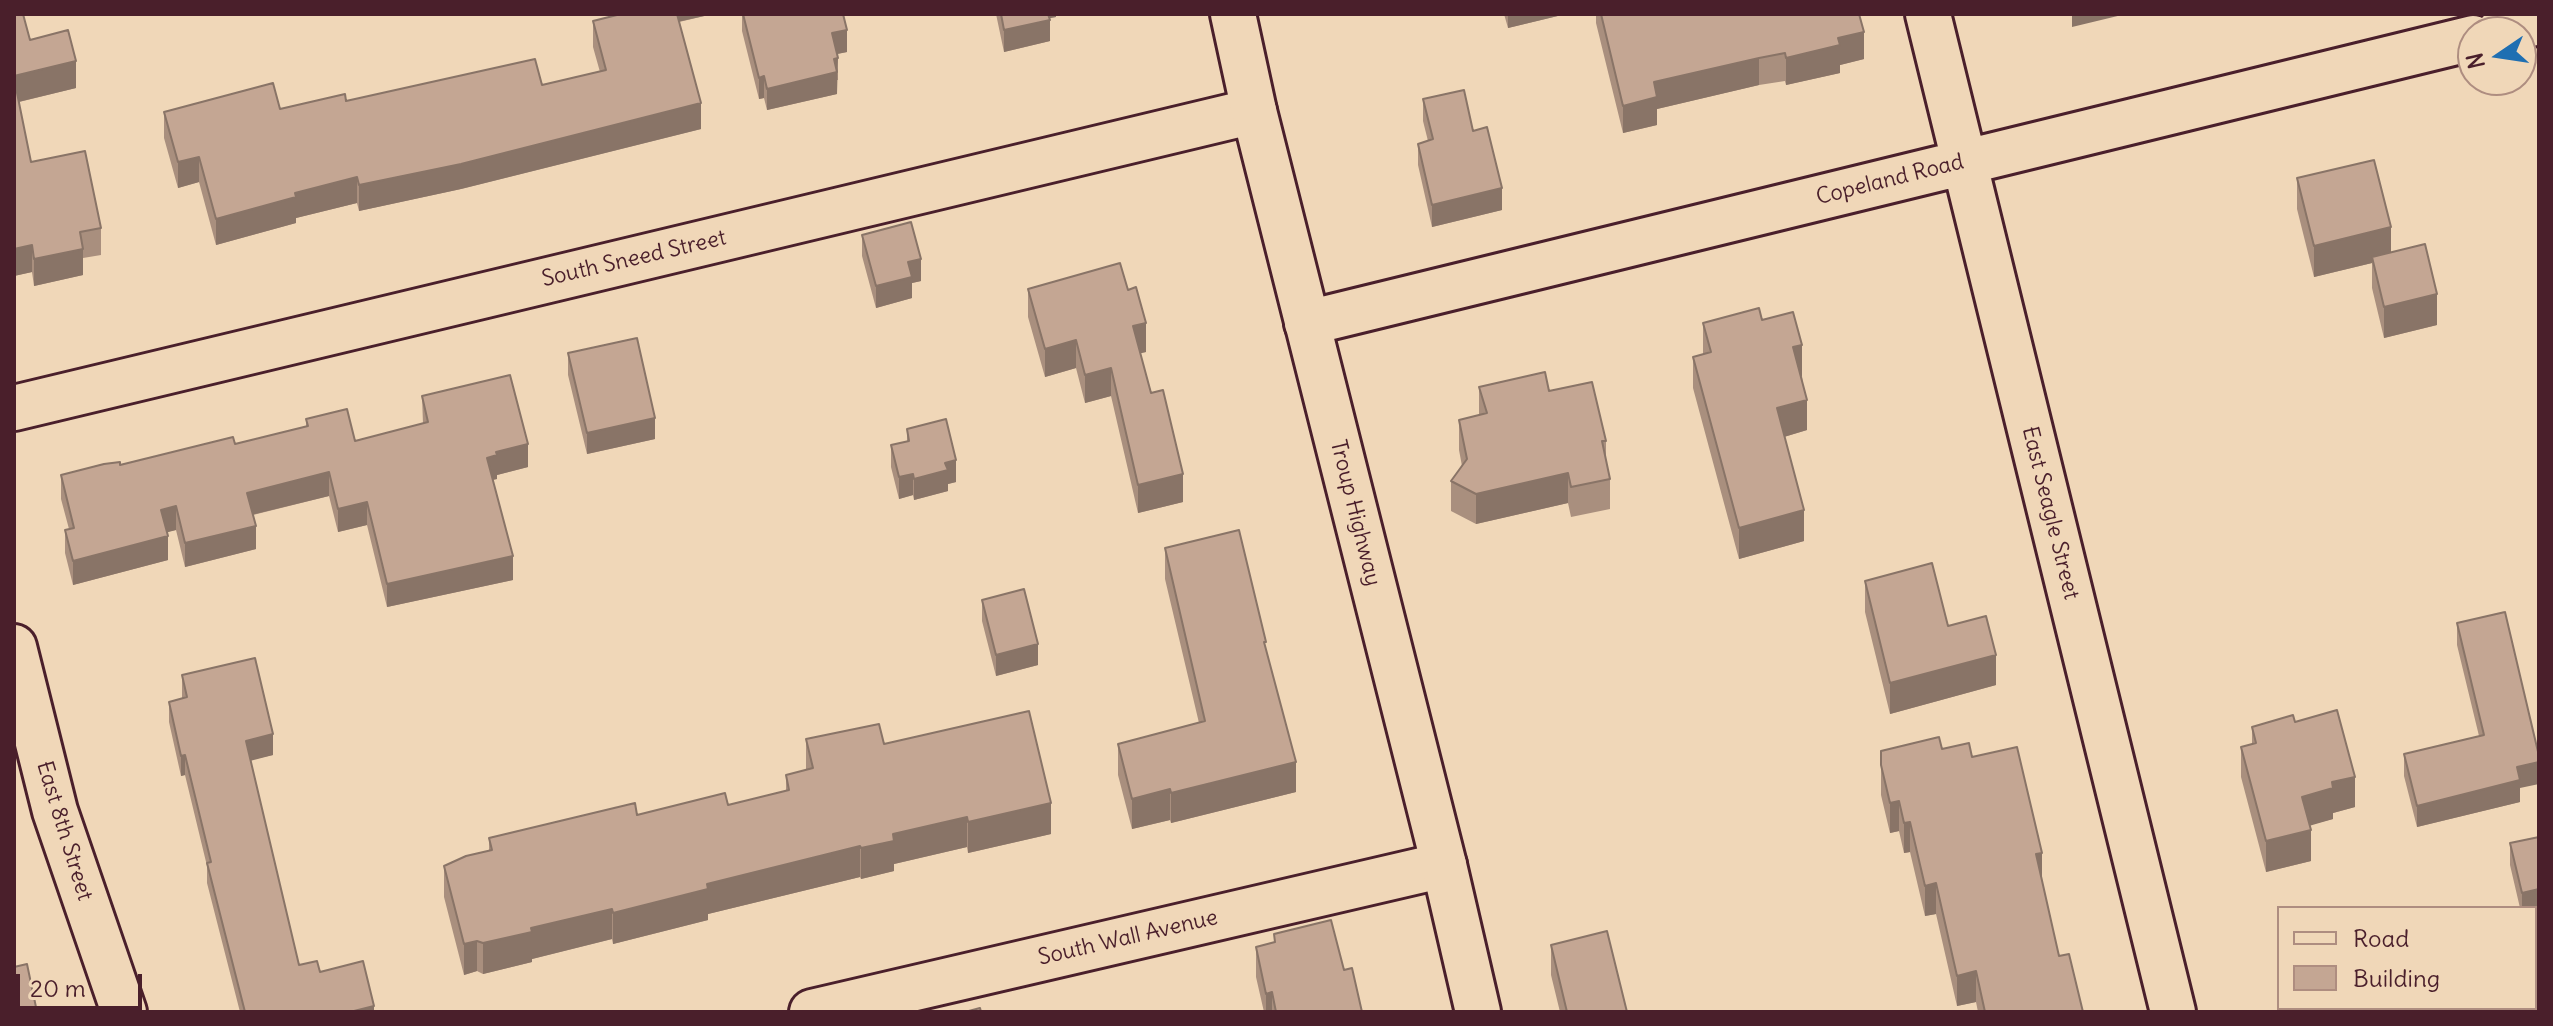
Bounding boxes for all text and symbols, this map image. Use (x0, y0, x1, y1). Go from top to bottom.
north arrow (2457, 16, 2537, 96)
text: N (2460, 50, 2491, 72)
street label: Copeland Road (1814, 149, 1966, 211)
street label: South Sneed Street (539, 225, 729, 293)
street label: East Seagle Street (2016, 424, 2084, 602)
street label: Troup Highway (1324, 437, 1386, 589)
street label: East 8th Street (30, 758, 98, 904)
street label: South Wall Avenue (1036, 905, 1220, 971)
legend (2277, 906, 2537, 1010)
text: Road (2353, 923, 2409, 953)
scale bar (20, 958, 146, 1008)
text: Building (2353, 963, 2440, 993)
text: 20 m (30, 973, 86, 1003)

